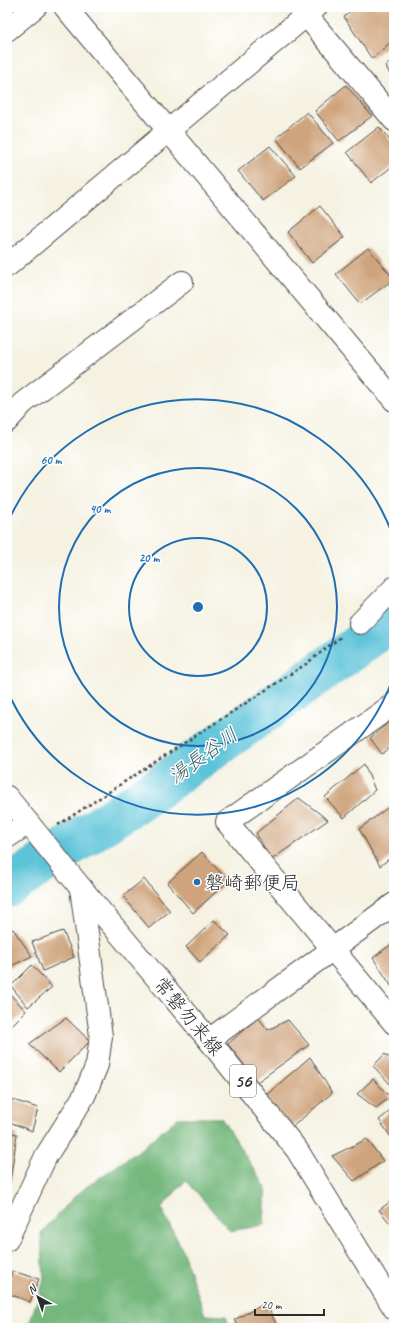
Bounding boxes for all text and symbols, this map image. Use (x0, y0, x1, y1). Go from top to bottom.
text: 60 m (41, 452, 63, 468)
text: 40 m (90, 501, 111, 517)
text: 20 m (139, 550, 160, 566)
centre of rings (191, 600, 205, 614)
water label: 湯長谷川 (164, 722, 243, 789)
place label: 磐崎郵便局 (205, 871, 300, 895)
marker: 磐崎郵便局 (192, 877, 202, 887)
street label: 常磐勿来線 (149, 973, 228, 1061)
road number: 56 (230, 1065, 256, 1097)
north arrow (18, 1277, 58, 1317)
text: N (24, 1280, 40, 1297)
scale bar (255, 1291, 324, 1317)
text: 20 m (261, 1297, 283, 1313)

